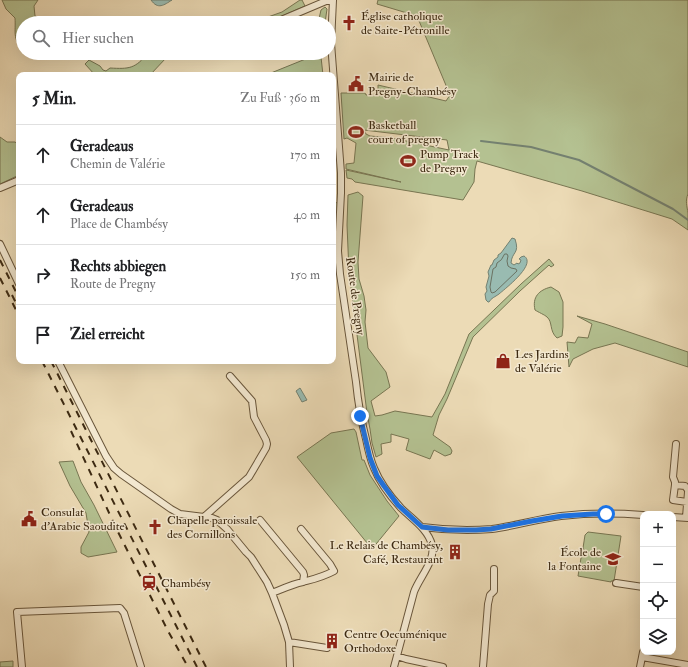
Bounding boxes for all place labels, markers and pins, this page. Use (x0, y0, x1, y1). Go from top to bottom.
place label: Église catholique de Saite-Pétronille (361, 9, 449, 38)
church icon: Église catholique de Saite-Pétronille (340, 14, 358, 32)
place label: Mairie de Pregny-Chambésy (368, 70, 457, 99)
public building icon: Mairie de Pregny-Chambésy (347, 75, 365, 93)
place label: Basketball court of pregny (368, 118, 441, 147)
sports icon: Basketball court of pregny (347, 123, 365, 141)
place label: Pump Track de Pregny (420, 147, 479, 176)
sports icon: Pump Track de Pregny (399, 152, 417, 170)
place label: Les Jardins de Valérie (515, 347, 569, 376)
shop icon: Les Jardins de Valérie (494, 352, 512, 370)
place label: Consulat d'Arabie Saoudite (41, 505, 125, 534)
public building icon: Consulat d'Arabie Saoudite (20, 510, 38, 528)
place label: Chapelle paroissale des Cornillons (167, 513, 257, 542)
church icon: Chapelle paroissale des Cornillons (146, 518, 164, 536)
place label: Le Relais de Chambésy, Café, Restaurant (330, 538, 443, 567)
building icon: Le Relais de Chambésy, Café, Restaurant (446, 543, 464, 561)
place label: École de la Fontaine (548, 545, 601, 574)
school or university icon: École de la Fontaine (604, 550, 622, 568)
station icon: Chambésy (140, 574, 158, 592)
place label: Chambésy (161, 576, 211, 591)
place label: Centre Oecuménique Orthodoxe (344, 627, 447, 656)
building icon: Centre Oecuménique Orthodoxe (323, 632, 341, 650)

